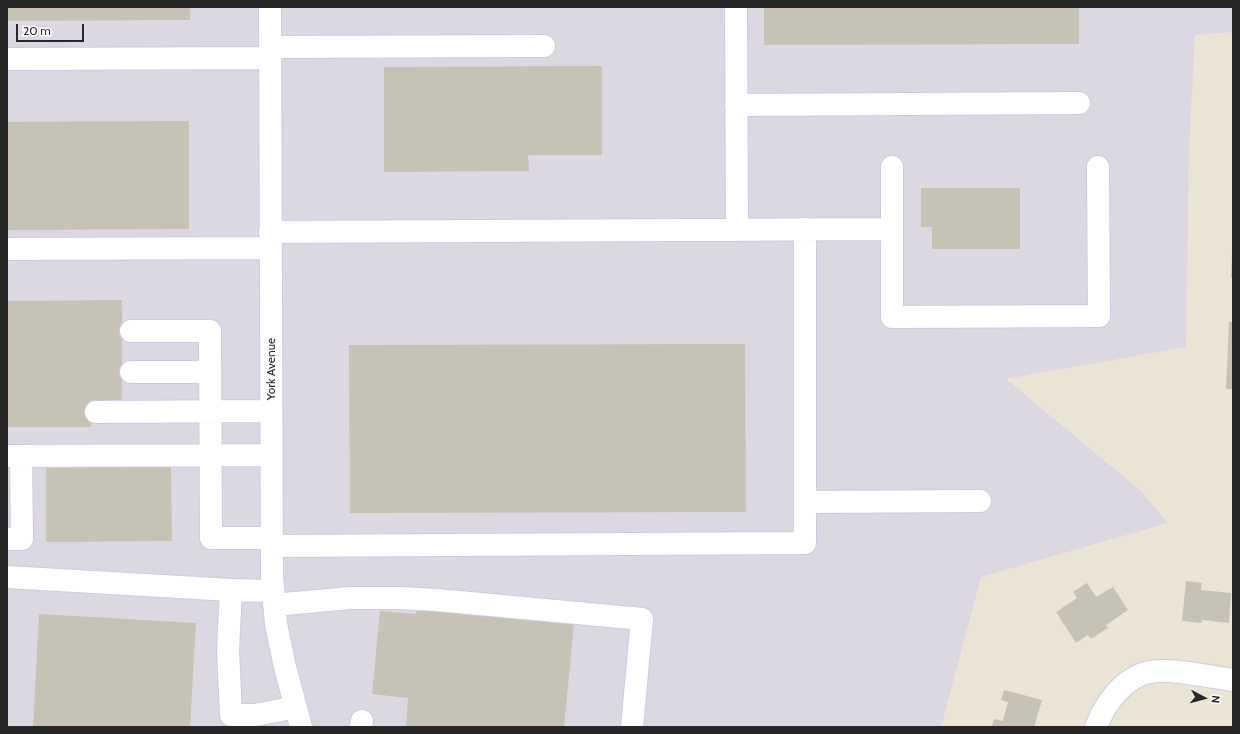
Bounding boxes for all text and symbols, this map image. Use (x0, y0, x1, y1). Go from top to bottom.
scale bar (18, 16, 86, 42)
text: 20 m (23, 23, 51, 38)
street label: York Avenue (264, 338, 278, 400)
north arrow (1184, 678, 1224, 718)
text: N (1209, 695, 1223, 704)

